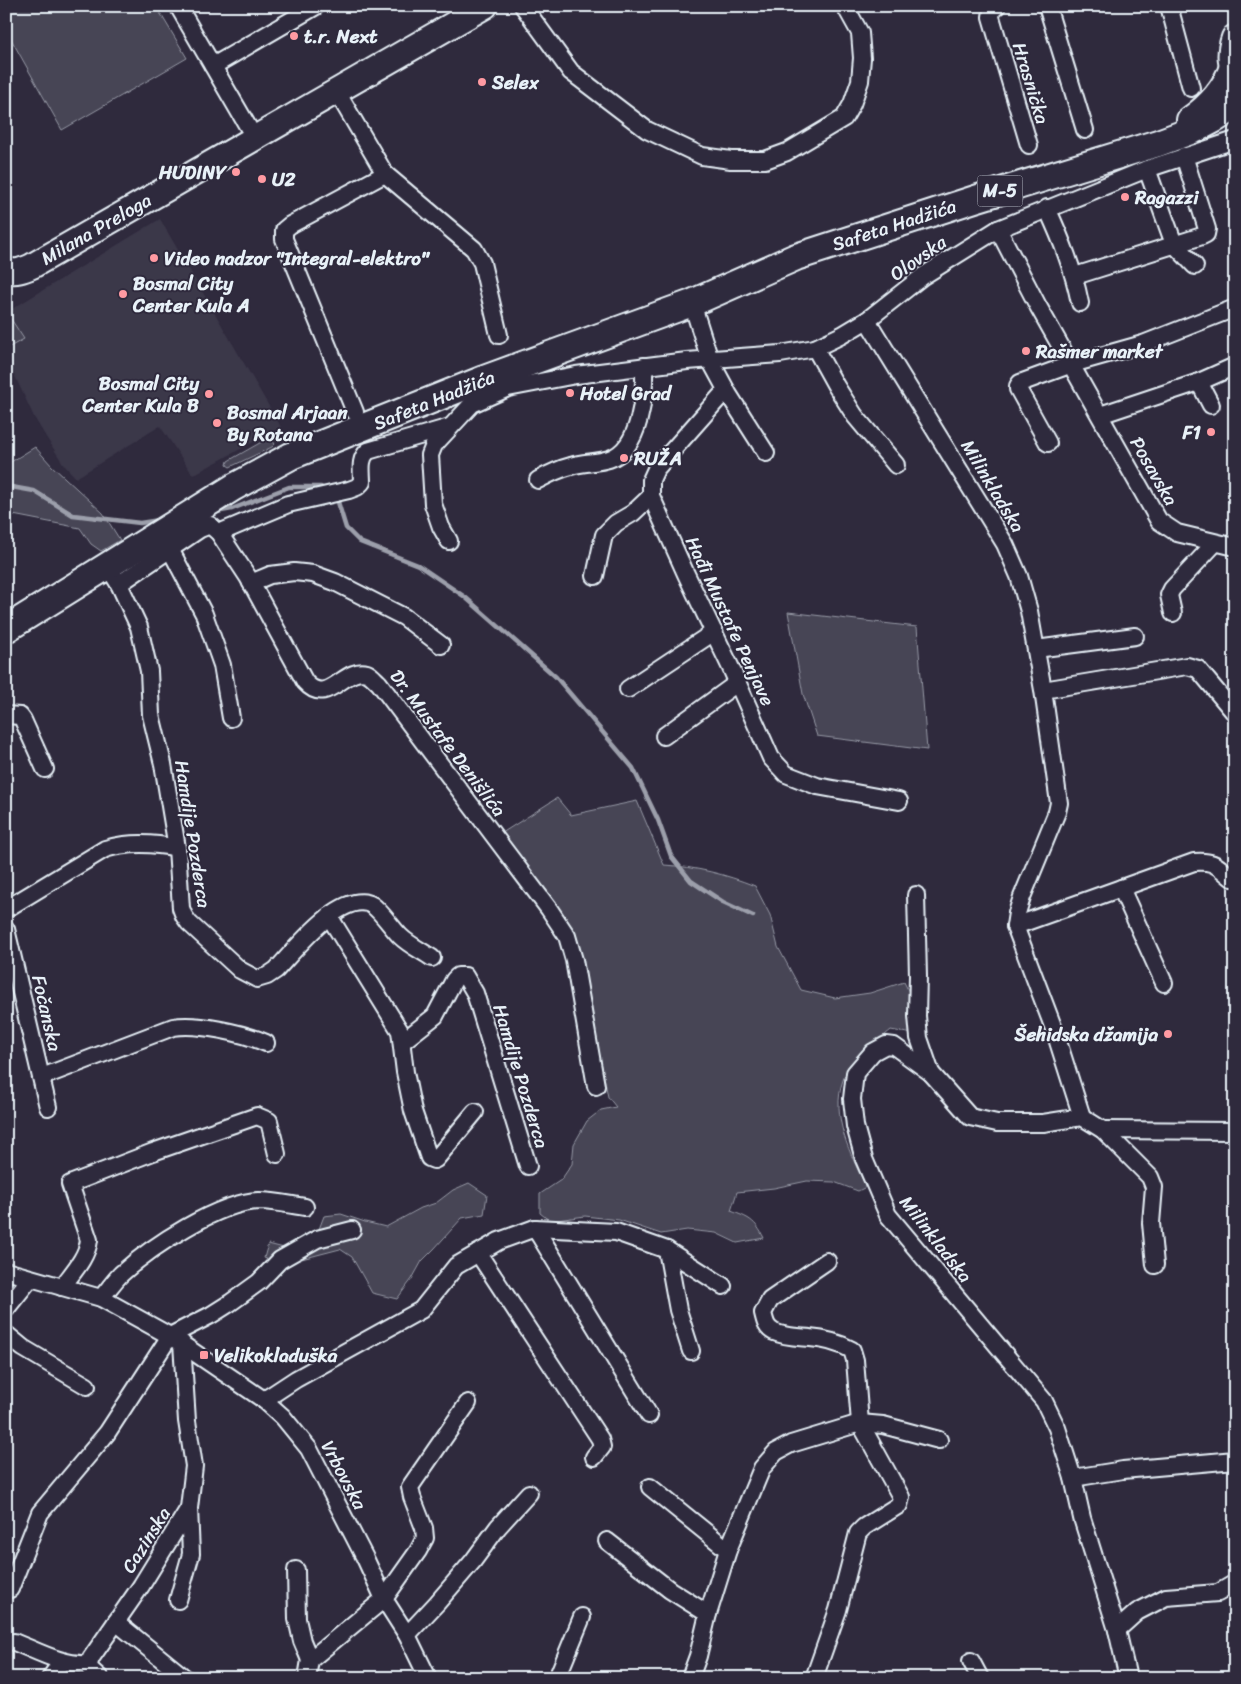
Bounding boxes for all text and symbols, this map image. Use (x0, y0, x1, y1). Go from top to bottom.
place label: t.r. Next (304, 20, 378, 53)
marker: t.r. Next (288, 30, 300, 42)
street label: Hrasnička (1003, 38, 1059, 129)
place label: Selex (491, 66, 540, 99)
marker: Selex (476, 76, 488, 88)
place label: HUDINY (158, 156, 227, 189)
place label: U2 (272, 163, 296, 196)
marker: HUDINY (230, 166, 242, 178)
marker: U2 (256, 173, 268, 185)
road number: M-5 (978, 176, 1022, 207)
place label: Ragazzi (1134, 181, 1199, 214)
street label: Milana Preloga (34, 184, 158, 274)
street label: Safeta Hadžića (828, 189, 961, 261)
marker: Ragazzi (1119, 191, 1131, 203)
street label: Olovska (882, 226, 954, 290)
place label: Video nadzor "Integral-elektro" (164, 242, 431, 275)
marker: Video nadzor "Integral-elektro" (148, 252, 160, 264)
place label: Bosmal City Center Kula A (132, 267, 250, 322)
marker: Bosmal City Center Kula A (117, 288, 129, 300)
place label: Rašmer market (1035, 335, 1164, 368)
marker: Rašmer market (1020, 345, 1032, 357)
street label: Safeta Hadžića (368, 360, 500, 439)
place label: Bosmal City Center Kula B (82, 367, 200, 422)
place label: Hotel Grad (579, 377, 673, 410)
marker: Hotel Grad (564, 387, 576, 399)
marker: Bosmal City Center Kula B (203, 388, 215, 400)
place label: Bosmal Arjaan By Rotana (227, 396, 348, 451)
place label: F1 (1181, 416, 1201, 449)
marker: Bosmal Arjaan By Rotana (211, 417, 223, 429)
marker: F1 (1205, 426, 1217, 438)
street label: Posavska (1121, 430, 1187, 512)
street label: Milinkladska (952, 433, 1034, 540)
place label: RUŽA (633, 442, 682, 475)
marker: RUŽA (618, 452, 630, 464)
street label: Hađi Mustafe Penjave (676, 530, 784, 712)
street label: Dr. Mustafe Denišlića (381, 662, 515, 824)
street label: Hamdije Pozderca (165, 758, 221, 911)
street label: Fočanska (22, 971, 72, 1055)
street label: Hamdije Pozderca (483, 1000, 559, 1153)
place label: Šehidska džamija (1014, 1018, 1158, 1051)
marker: Šehidska džamija (1162, 1028, 1174, 1040)
street label: Milinkladska (891, 1188, 981, 1291)
place label: Velikokladuška (214, 1339, 338, 1372)
marker: Velikokladuška (198, 1349, 210, 1361)
street label: Vrbovska (312, 1434, 376, 1516)
street label: Cazinska (113, 1500, 180, 1580)

